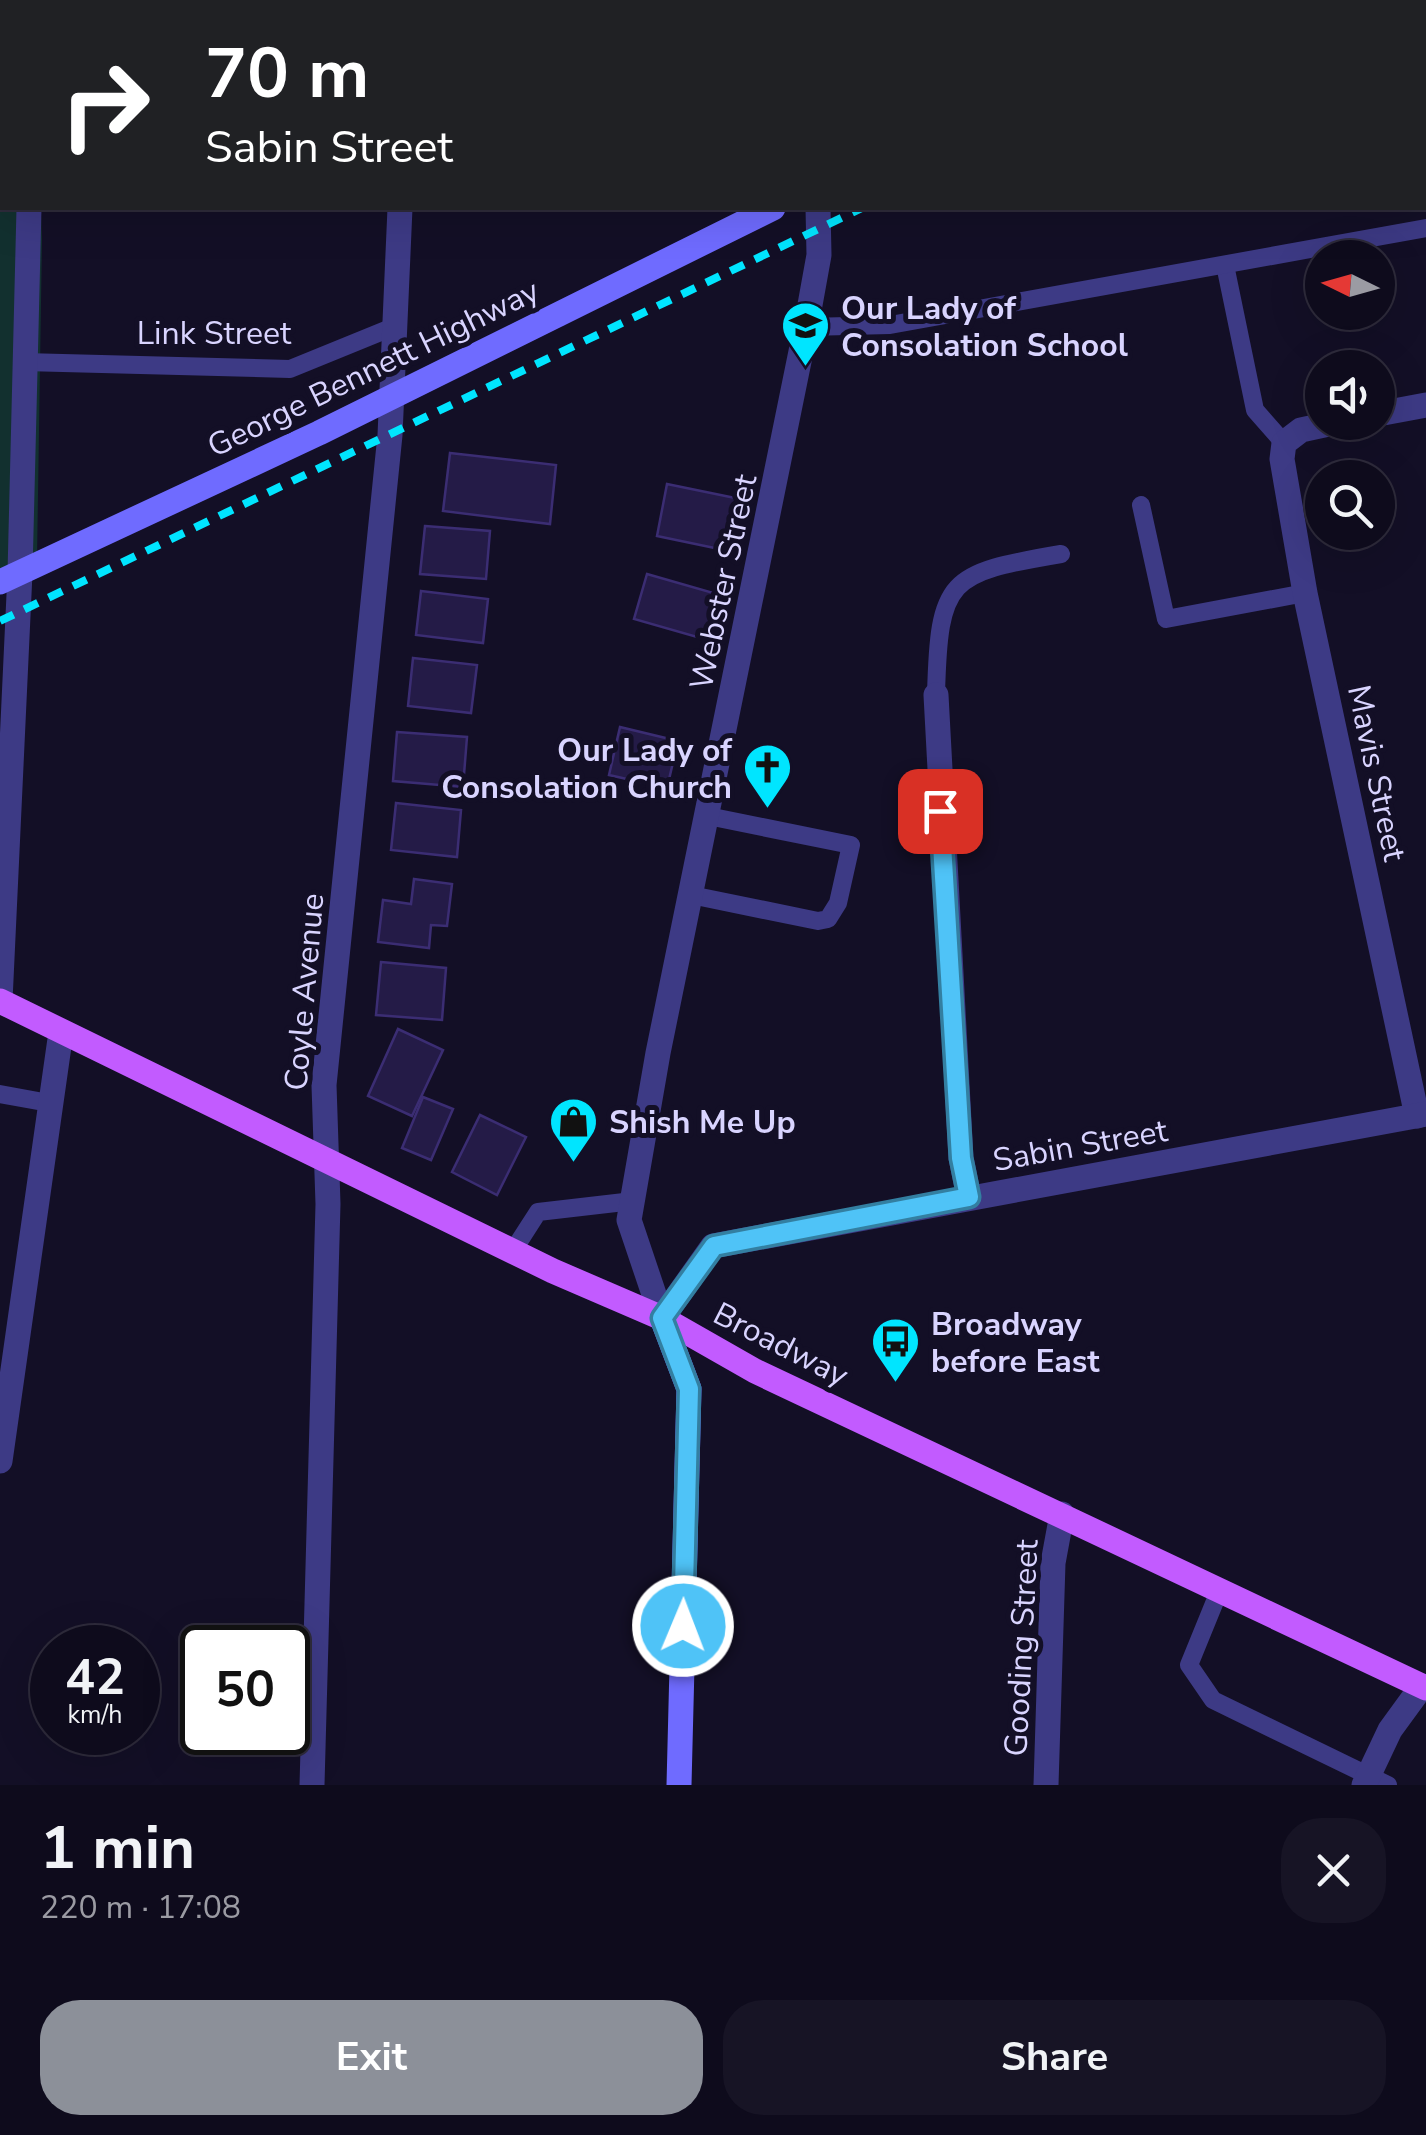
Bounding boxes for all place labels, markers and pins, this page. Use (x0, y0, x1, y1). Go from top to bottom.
place label: Our Lady of Consolation School (841, 287, 1128, 367)
school or university icon: Our Lady of Consolation School (780, 300, 832, 368)
place label: Our Lady of Consolation Church (441, 729, 733, 809)
church icon: Our Lady of Consolation Church (741, 742, 793, 810)
pin (898, 769, 983, 854)
shop icon: Shish Me Up (548, 1096, 600, 1164)
place label: Shish Me Up (609, 1101, 796, 1144)
place label: Broadway before East (931, 1303, 1100, 1383)
bus stop icon: Broadway before East (870, 1316, 922, 1384)

